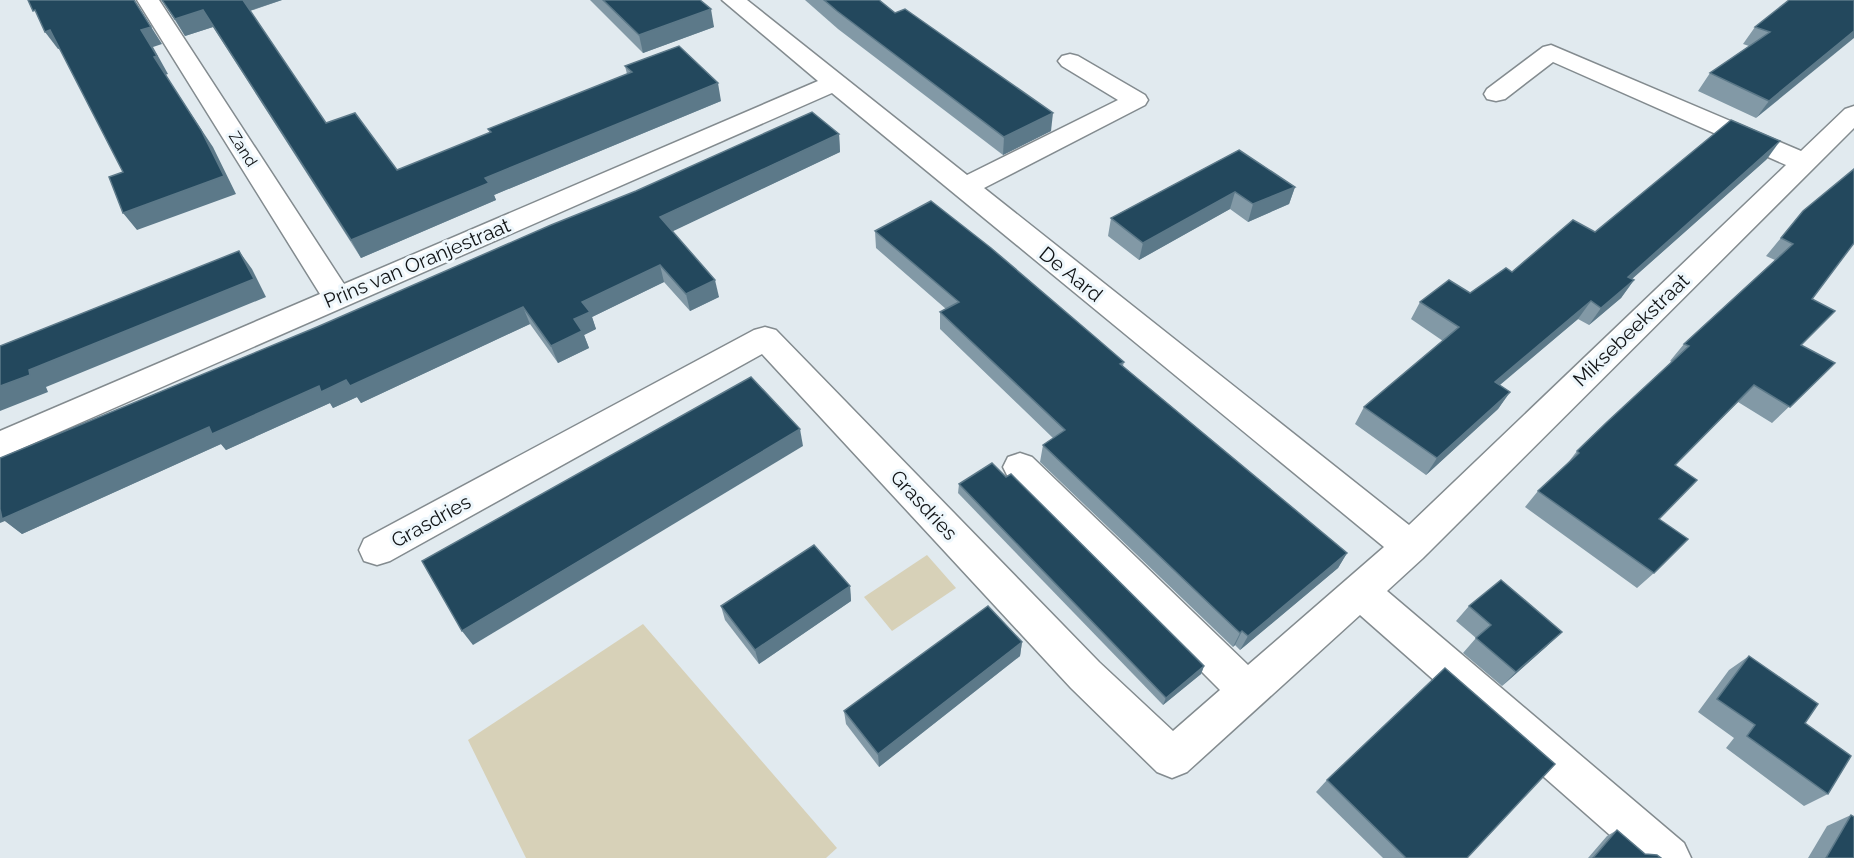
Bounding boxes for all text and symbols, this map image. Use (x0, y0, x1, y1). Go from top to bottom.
street label: Zand (225, 128, 261, 170)
street label: Prins van Oranjestraat (320, 213, 514, 313)
street label: De Aard (1035, 241, 1107, 307)
street label: Miksebeekstraat (1568, 268, 1694, 391)
street label: Grasdries (886, 465, 962, 545)
street label: Grasdries (387, 489, 475, 553)

